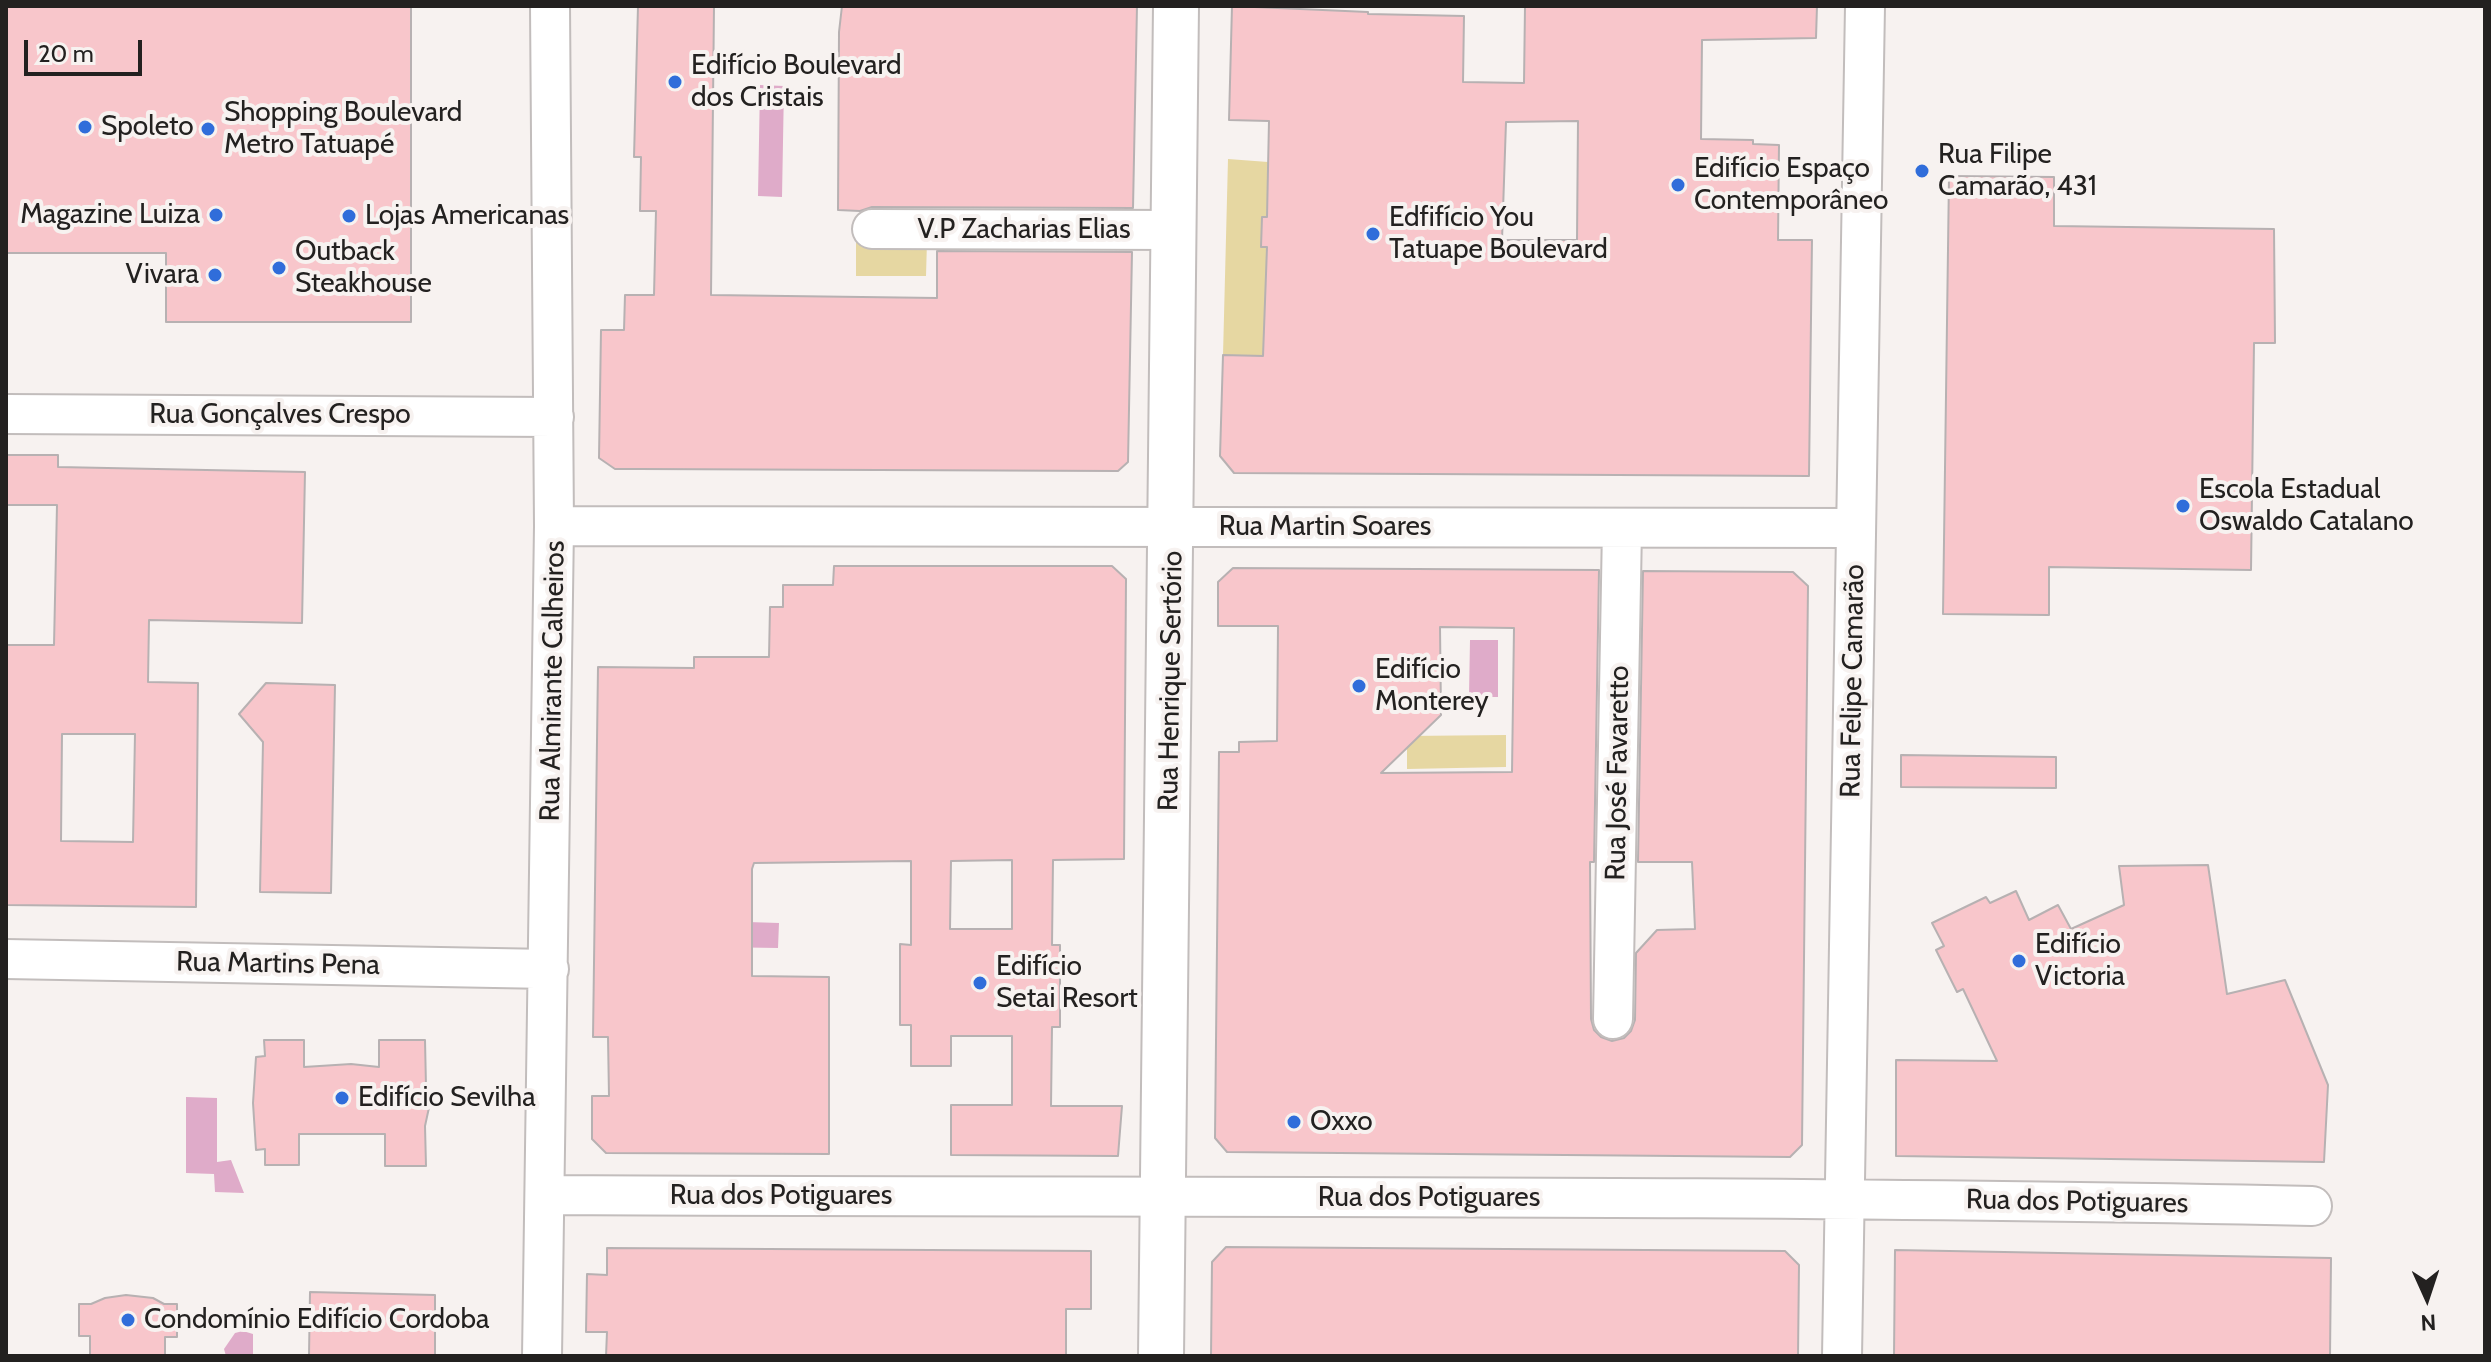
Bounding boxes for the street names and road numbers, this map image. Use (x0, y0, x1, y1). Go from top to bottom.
street label: V.P Zacharias Elias (917, 213, 1131, 247)
street label: Rua Gonçalves Crespo (149, 398, 411, 432)
street label: Rua Martin Soares (1219, 510, 1431, 544)
street label: Rua Almirante Calheiros (534, 540, 572, 822)
street label: Rua Henrique Sertório (1152, 550, 1190, 812)
street label: Rua Felipe Camarão (1834, 564, 1872, 798)
street label: Rua José Favaretto (1599, 665, 1637, 881)
street label: Rua Martins Pena (176, 945, 380, 983)
street label: Rua dos Potiguares (670, 1179, 892, 1213)
street label: Rua dos Potiguares (1318, 1181, 1540, 1215)
street label: Rua dos Potiguares (1965, 1183, 2189, 1221)

